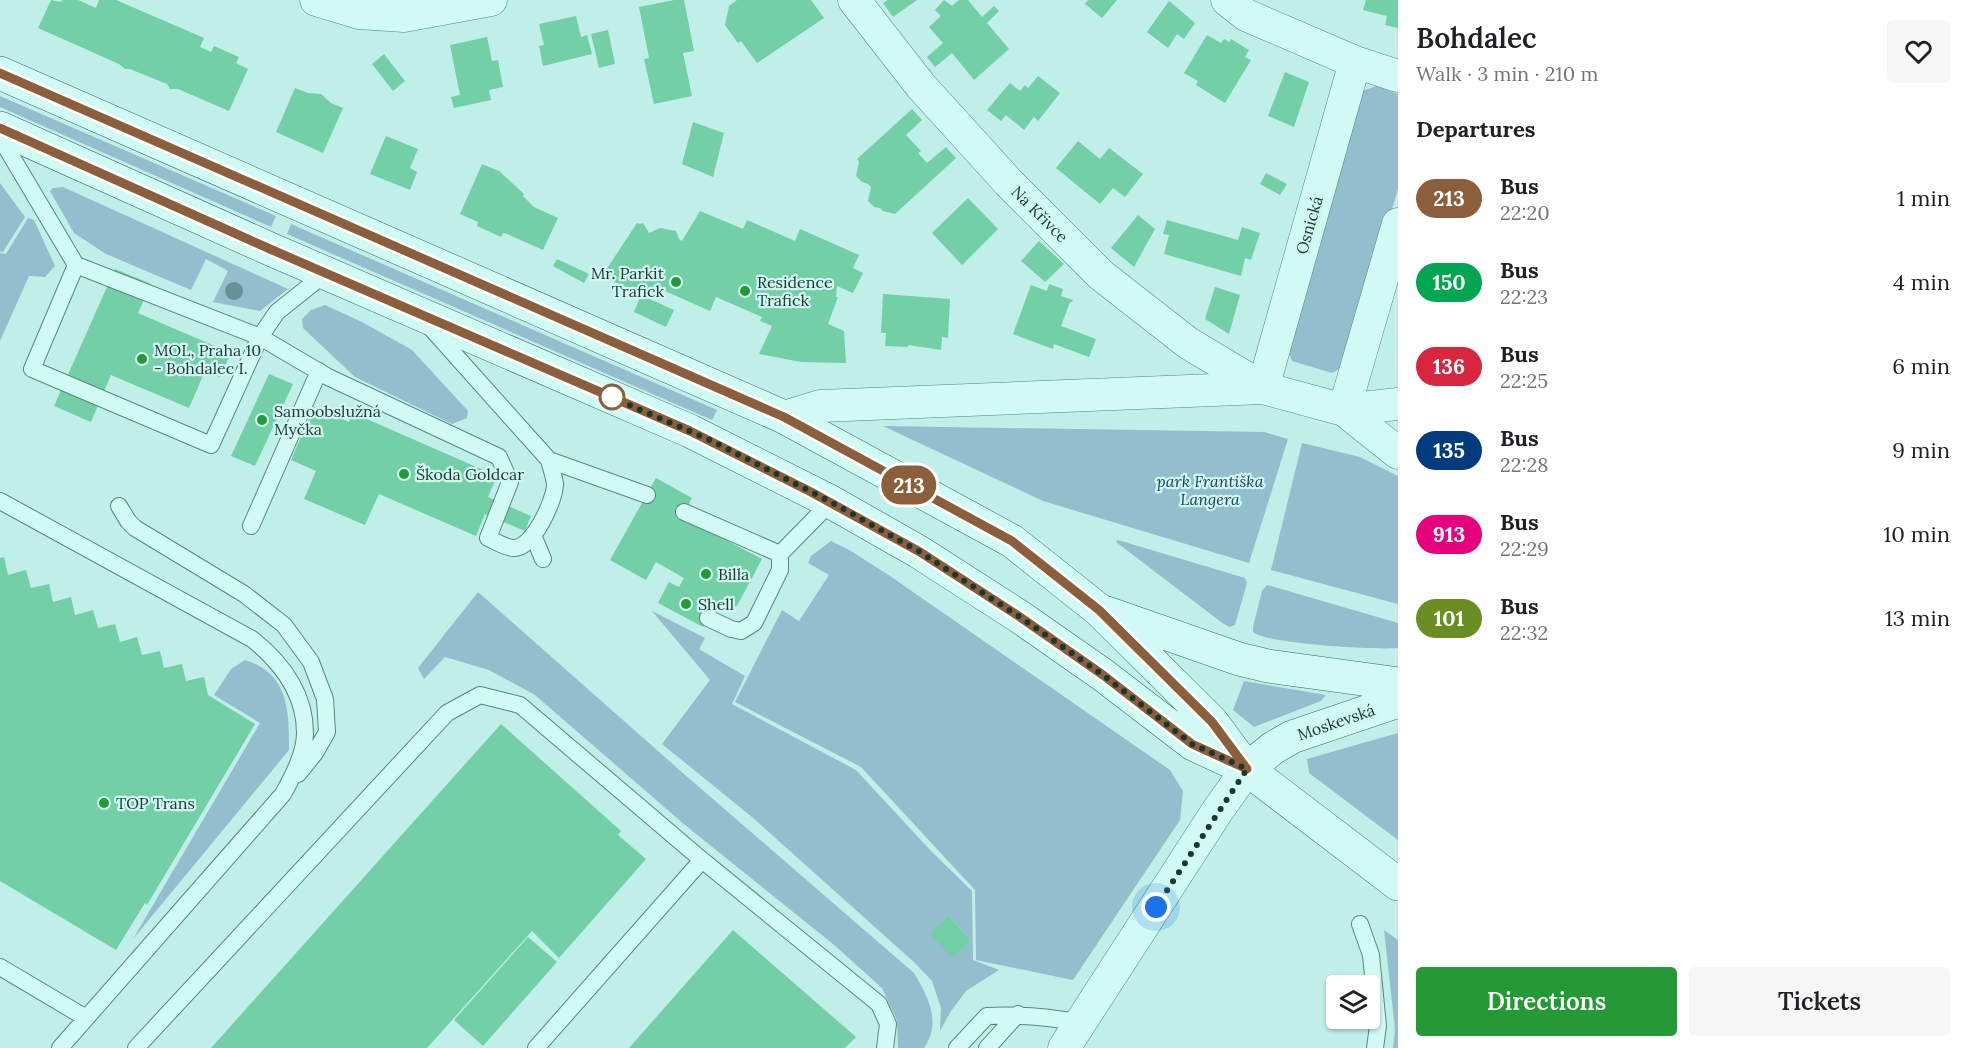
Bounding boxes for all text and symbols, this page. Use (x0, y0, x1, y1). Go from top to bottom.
text: Bohdalec (1416, 20, 1537, 56)
button: heart (1887, 20, 1950, 83)
text: Walk · 3 min · 210 m (1416, 61, 1598, 86)
text: Departures (1416, 115, 1535, 143)
text: Bus (1500, 172, 1539, 200)
street label: Na Křivce (1007, 181, 1073, 247)
text: 1 min (1897, 184, 1950, 212)
text: 213 (1433, 185, 1465, 212)
street label: Osnická (1291, 194, 1327, 256)
text: 22:20 (1500, 200, 1550, 225)
text: Bus (1500, 256, 1539, 284)
place label: Mr. Parkit Trafick (591, 263, 665, 301)
text: 4 min (1893, 268, 1950, 296)
text: 150 (1432, 269, 1466, 296)
place label: Residence Trafick (757, 272, 833, 310)
marker: Mr. Parkit Trafick (669, 275, 683, 289)
marker: Residence Trafick (738, 284, 752, 298)
text: 22:23 (1500, 284, 1548, 309)
place label: MOL, Praha 10 - Bohdalec I. (154, 340, 261, 378)
text: Bus (1500, 340, 1539, 368)
marker: MOL, Praha 10 - Bohdalec I. (135, 352, 149, 366)
text: 6 min (1892, 352, 1950, 380)
text: 136 (1433, 353, 1465, 380)
text: 22:25 (1500, 368, 1548, 393)
unlabelled marker (599, 384, 625, 410)
place label: Samoobslužná Myčka (274, 401, 381, 439)
marker: Samoobslužná Myčka (255, 413, 269, 427)
text: Bus (1500, 424, 1539, 452)
text: 9 min (1892, 436, 1950, 464)
text: 135 (1433, 437, 1465, 464)
text: 22:28 (1500, 452, 1548, 477)
place label: Škoda Goldcar (416, 464, 524, 484)
line badge: 213 (874, 466, 944, 504)
marker: Škoda Goldcar (397, 467, 411, 481)
park label: park Františka Langera (1157, 471, 1264, 509)
text: 213 (893, 472, 925, 499)
text: Bus (1500, 508, 1539, 536)
text: 10 min (1883, 520, 1950, 548)
text: 913 (1433, 521, 1465, 548)
text: 22:29 (1500, 536, 1549, 561)
place label: Billa (718, 564, 749, 584)
marker: Billa (699, 567, 713, 581)
text: Bus (1500, 592, 1539, 620)
place label: Shell (698, 594, 734, 614)
marker: Shell (679, 597, 693, 611)
text: 13 min (1885, 604, 1950, 632)
text: 101 (1434, 605, 1464, 632)
text: 22:32 (1500, 620, 1548, 645)
street label: Moskevská (1295, 699, 1377, 745)
place label: TOP Trans (116, 793, 195, 813)
marker: TOP Trans (97, 796, 111, 810)
your location (1141, 892, 1171, 922)
button: Directions (1416, 967, 1677, 1036)
button: Tickets (1689, 967, 1950, 1036)
map controls (1326, 975, 1380, 1029)
button: layers (1326, 975, 1380, 1029)

